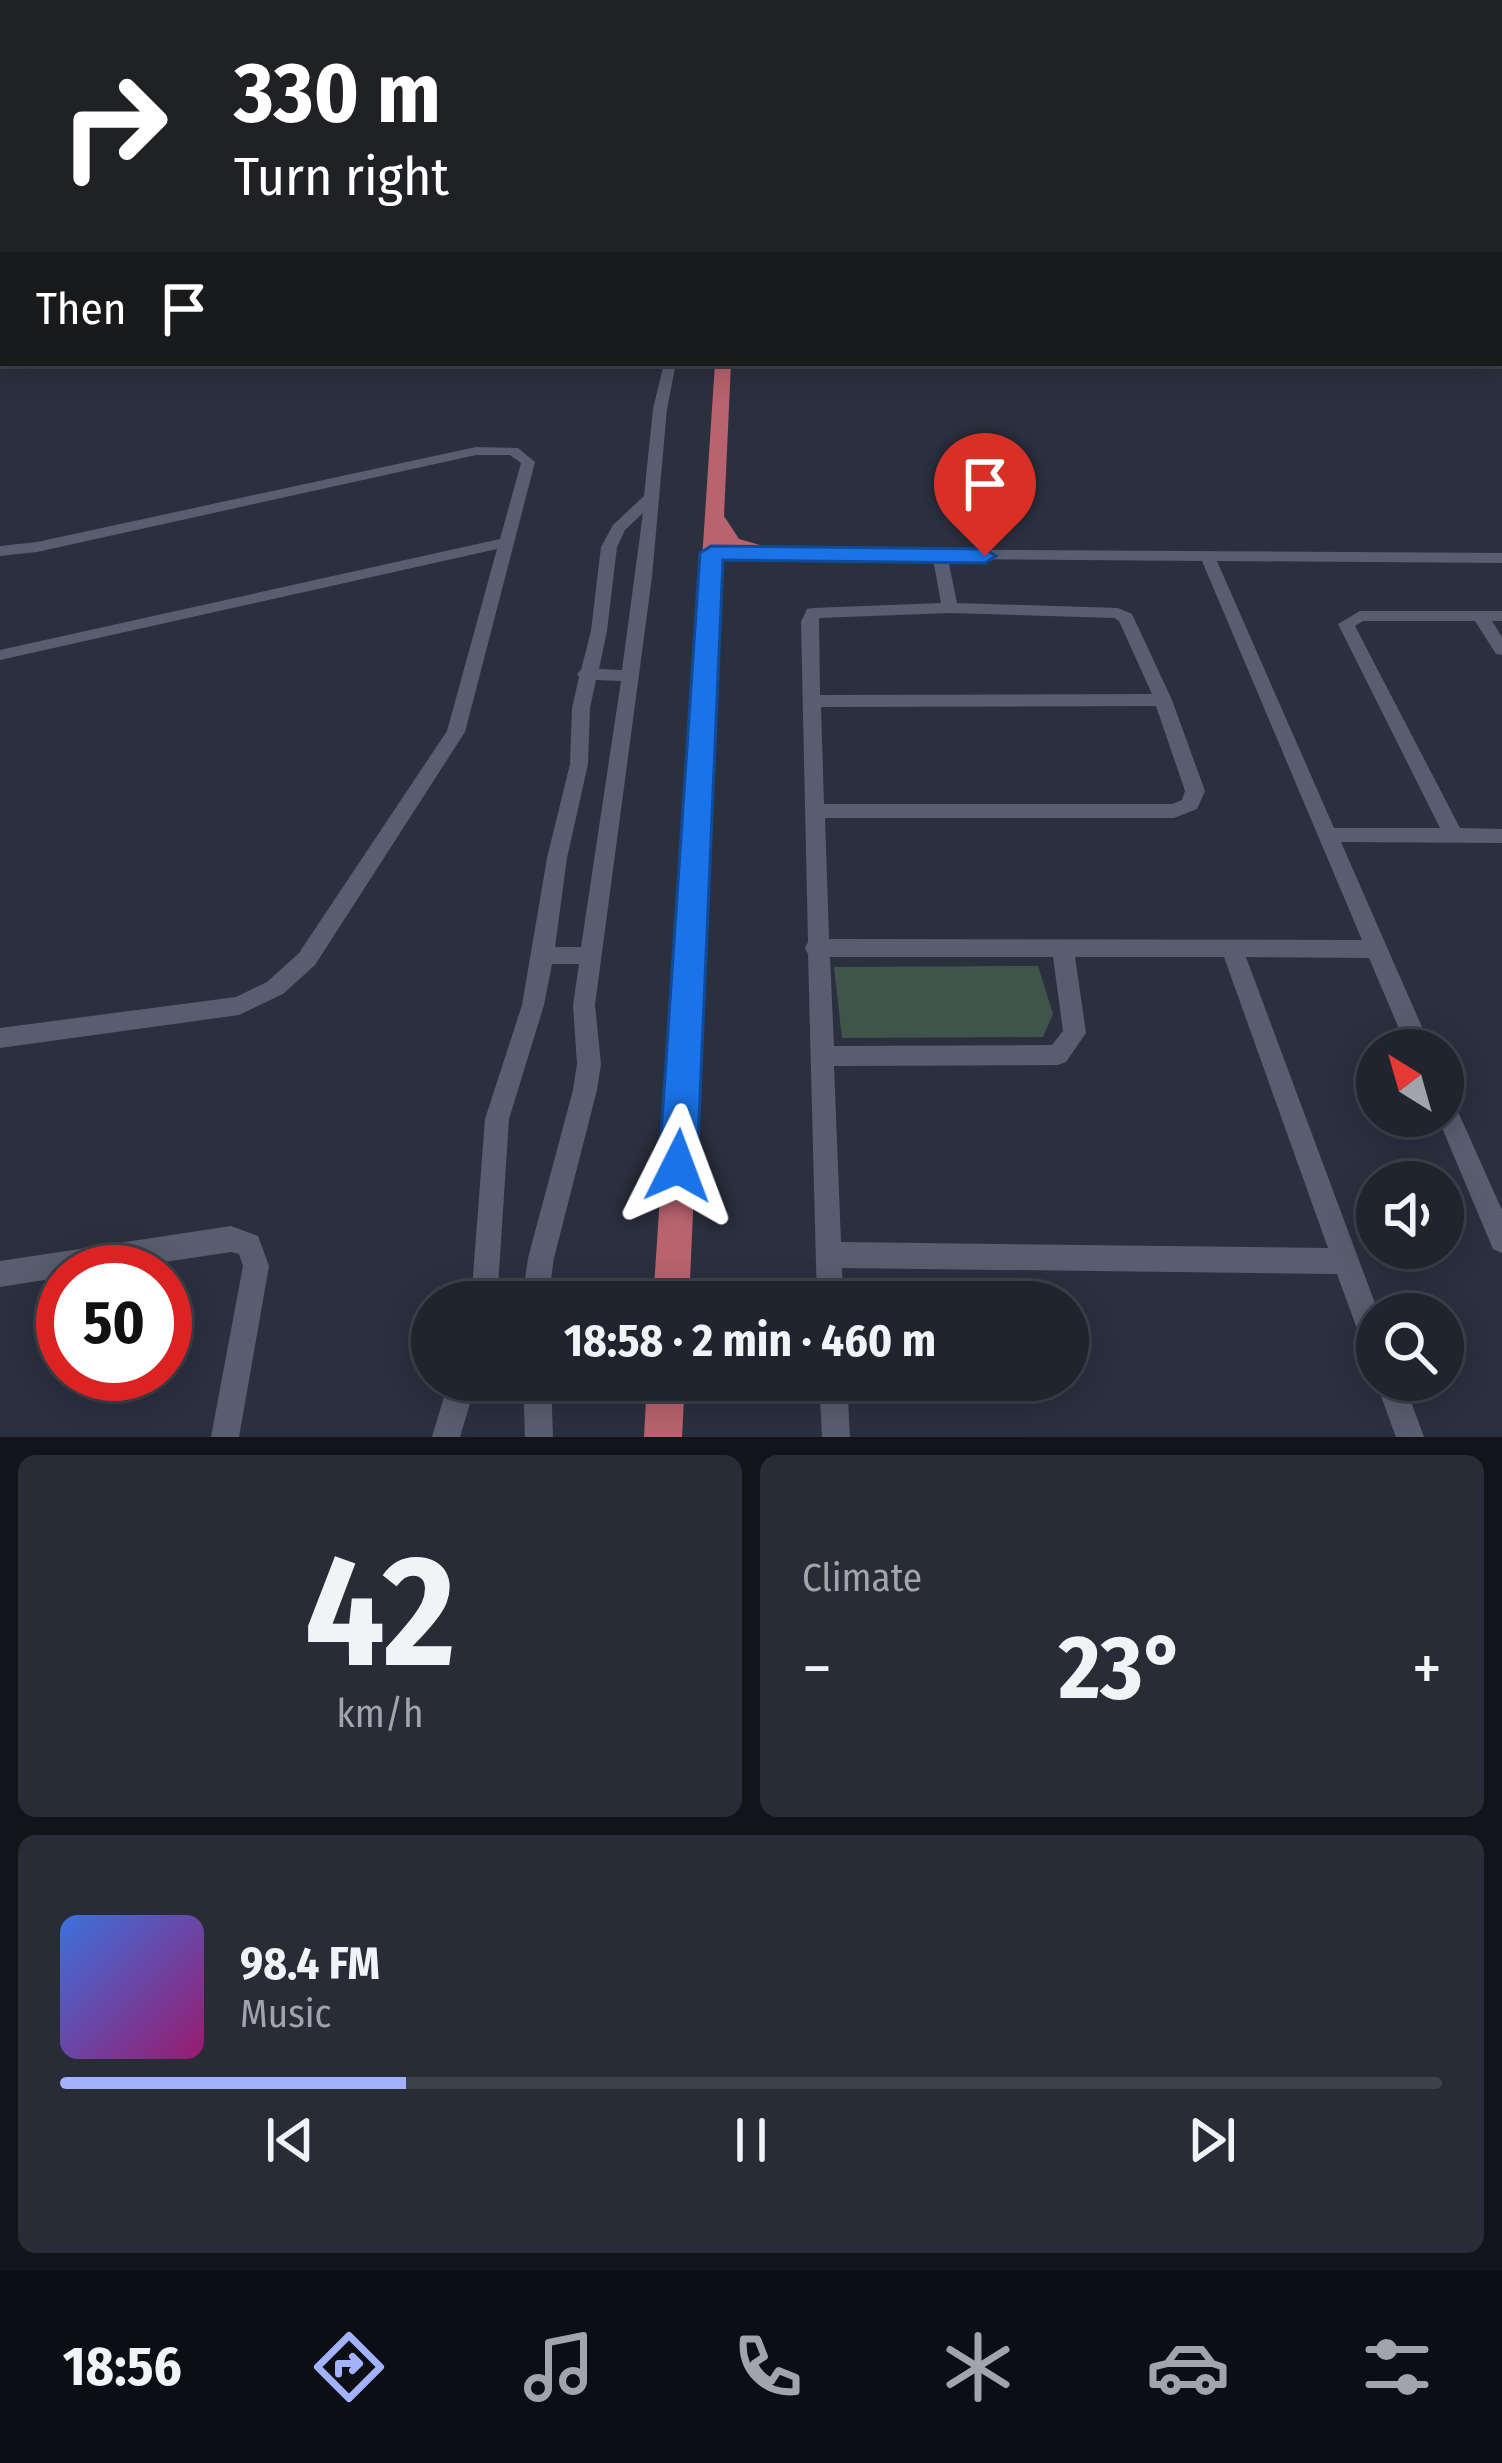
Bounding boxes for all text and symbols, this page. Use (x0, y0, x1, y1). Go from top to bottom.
text: 330 m (234, 43, 441, 144)
icon: right (36, 48, 192, 204)
text: Turn right (234, 145, 449, 209)
icon: arrive (151, 276, 217, 342)
text: Then (36, 282, 127, 336)
pin (934, 433, 1036, 556)
icon: arrive (952, 451, 1018, 517)
north arrow (1356, 1029, 1464, 1137)
map controls (1356, 1029, 1464, 1401)
position arrow (615, 1103, 741, 1229)
button: sound (1356, 1161, 1464, 1269)
speed limit sign: 50 (36, 1245, 192, 1401)
button: search (1356, 1293, 1464, 1401)
text: 18:58 · 2 min · 460 m (564, 1314, 936, 1368)
text: 42 (305, 1519, 455, 1706)
text: Climate (802, 1555, 922, 1601)
text: 23° (1059, 1614, 1185, 1722)
text: − (802, 1629, 832, 1708)
text: + (1412, 1629, 1442, 1708)
text: km/h (337, 1691, 423, 1737)
text: 98.4 FM (240, 1937, 380, 1991)
text: Music (240, 1991, 331, 2037)
icon: previous (257, 2107, 323, 2173)
icon: pause (718, 2107, 784, 2173)
icon: next (1179, 2107, 1245, 2173)
icon: directions (307, 2325, 391, 2409)
icon: music (517, 2325, 601, 2409)
icon: phone (726, 2325, 810, 2409)
icon: climate (936, 2325, 1020, 2409)
icon: car (1146, 2325, 1230, 2409)
icon: filters (1355, 2325, 1439, 2409)
text: 18:56 (63, 2335, 182, 2399)

